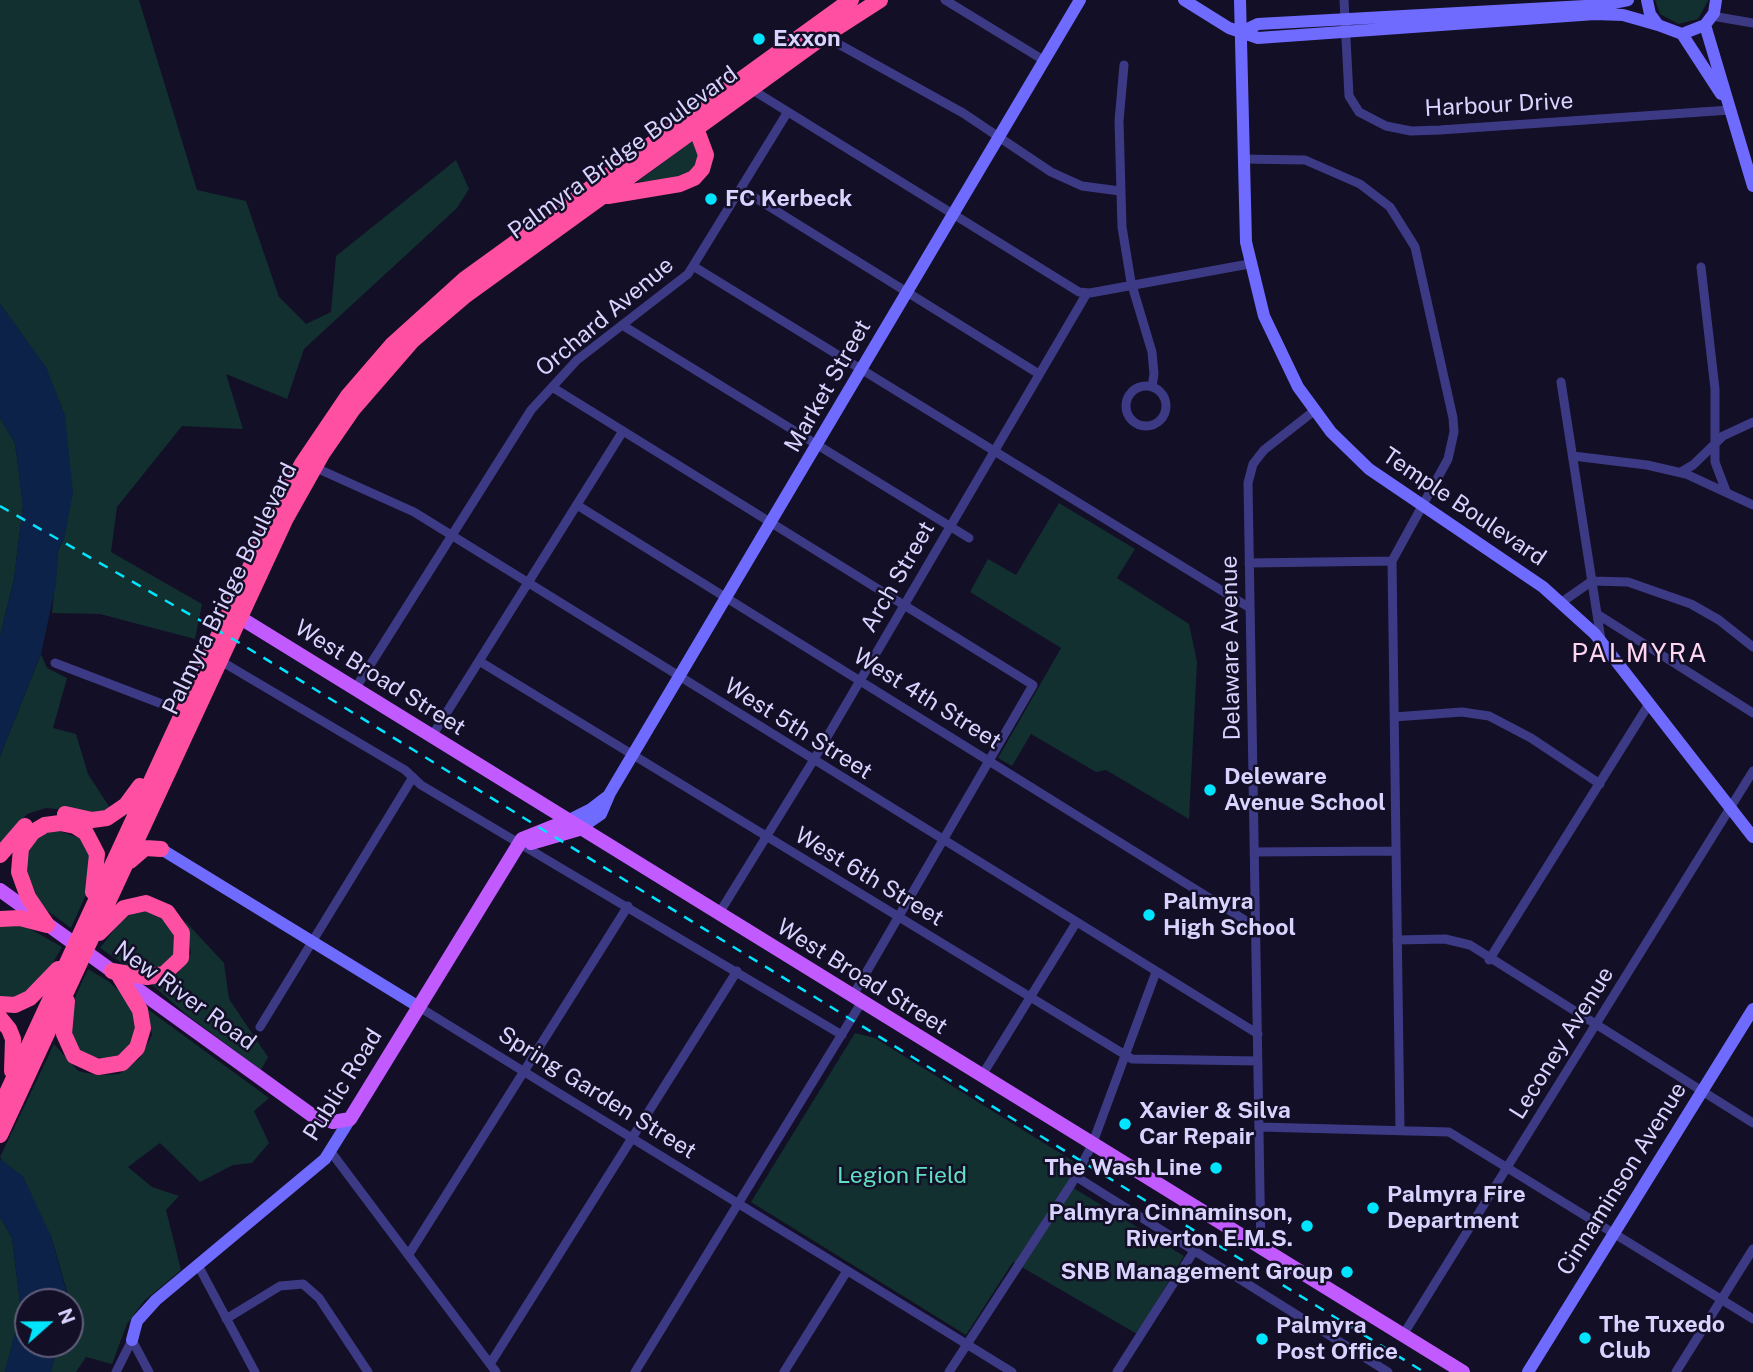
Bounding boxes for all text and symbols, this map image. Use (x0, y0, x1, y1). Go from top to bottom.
place label: Exxon (773, 25, 841, 53)
marker: Exxon (751, 31, 767, 47)
street label: Palmyra Bridge Boulevard (503, 60, 743, 246)
street label: Harbour Drive (1424, 87, 1574, 123)
place label: FC Kerbeck (725, 185, 852, 213)
marker: FC Kerbeck (703, 191, 719, 207)
street label: Orchard Avenue (531, 251, 679, 383)
street label: Market Street (779, 315, 877, 457)
street label: Temple Boulevard (1377, 442, 1551, 572)
street label: Palmyra Bridge Boulevard (157, 459, 303, 719)
street label: Arch Street (855, 517, 941, 637)
street label: Delaware Avenue (1216, 555, 1246, 741)
street label: West Broad Street (290, 614, 470, 742)
district label: PALMYRA (1572, 638, 1708, 670)
street label: West 4th Street (848, 642, 1006, 756)
street label: West 5th Street (719, 672, 877, 786)
place label: Deleware Avenue School (1224, 763, 1386, 817)
marker: Deleware Avenue School (1202, 782, 1218, 798)
street label: West 6th Street (789, 822, 949, 932)
place label: Palmyra High School (1163, 888, 1296, 942)
marker: Palmyra High School (1141, 907, 1157, 923)
street label: West Broad Street (772, 913, 952, 1041)
street label: New River Road (109, 935, 261, 1057)
street label: Leconey Avenue (1504, 962, 1620, 1124)
street label: Spring Garden Street (493, 1021, 701, 1165)
street label: Public Road (298, 1024, 388, 1146)
street label: Cinnaminson Avenue (1551, 1077, 1693, 1281)
place label: Xavier & Silva Car Repair (1139, 1097, 1291, 1151)
marker: Xavier & Silva Car Repair (1117, 1116, 1133, 1132)
place label: The Wash Line (1044, 1154, 1202, 1182)
marker: The Wash Line (1208, 1160, 1224, 1176)
park label: Legion Field (837, 1162, 967, 1190)
place label: Palmyra Fire Department (1387, 1181, 1526, 1235)
place label: Palmyra Cinnaminson, Riverton E.M.S. (1049, 1199, 1293, 1253)
marker: Palmyra Fire Department (1365, 1200, 1381, 1216)
marker: Palmyra Cinnaminson, Riverton E.M.S. (1299, 1218, 1315, 1234)
place label: SNB Management Group (1060, 1258, 1333, 1286)
marker: SNB Management Group (1339, 1264, 1355, 1280)
north arrow (14, 1288, 84, 1358)
text: N (54, 1305, 80, 1327)
place label: The Tuxedo Club (1599, 1311, 1725, 1365)
place label: Palmyra Post Office (1276, 1312, 1398, 1366)
marker: The Tuxedo Club (1577, 1330, 1593, 1346)
marker: Palmyra Post Office (1254, 1331, 1270, 1347)

